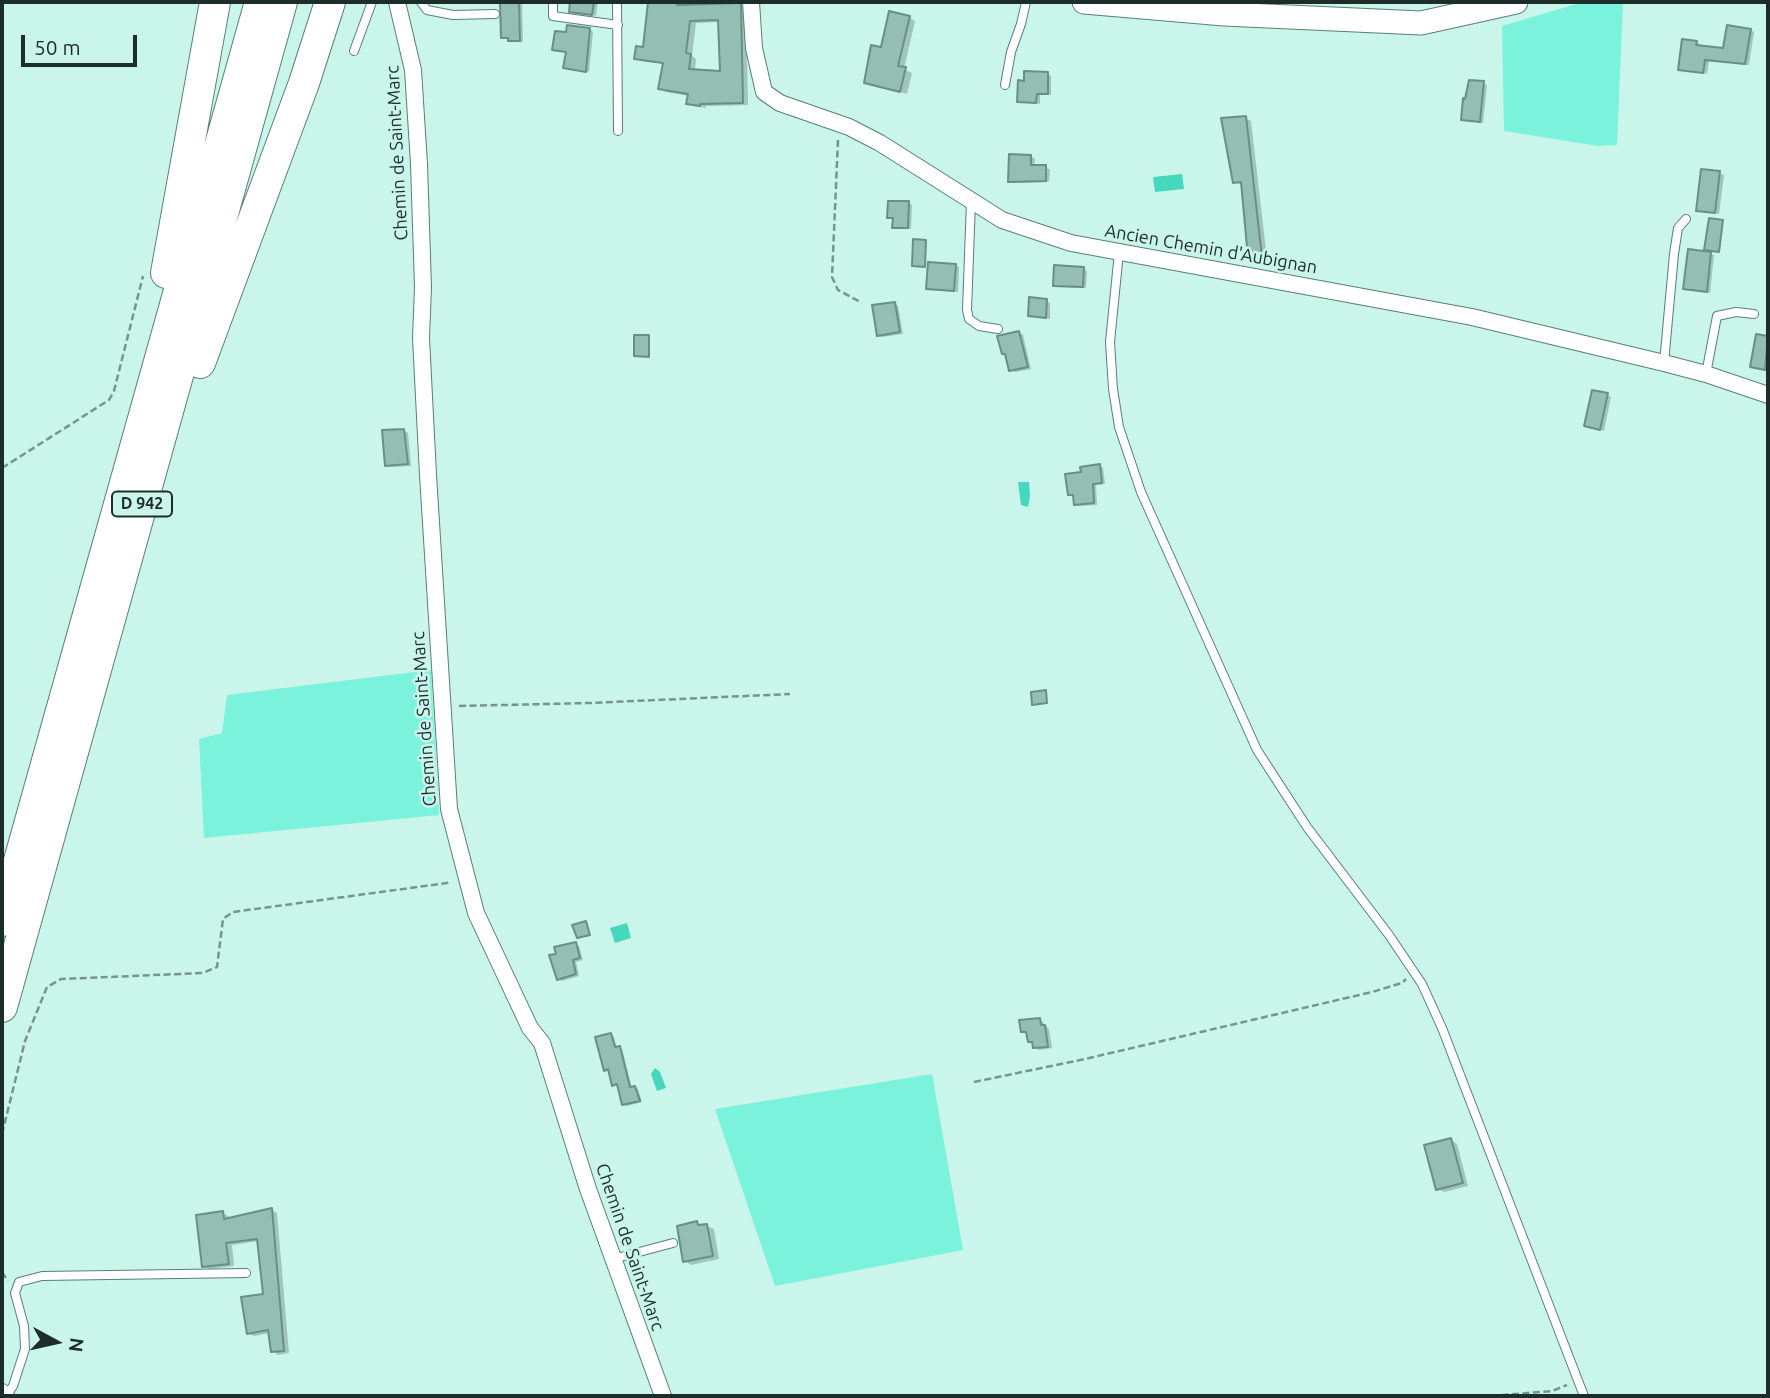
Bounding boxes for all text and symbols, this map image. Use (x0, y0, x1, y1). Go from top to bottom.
scale bar (24, 21, 140, 65)
text: 50 m (34, 35, 81, 59)
street label: Chemin de Saint-Marc (382, 65, 412, 241)
street label: Ancien Chemin d'Aubignan (1103, 220, 1319, 278)
road number: D 942 (112, 491, 172, 516)
street label: Chemin de Saint-Marc (407, 631, 441, 807)
street label: Chemin de Saint-Marc (591, 1161, 669, 1333)
north arrow (21, 1307, 91, 1377)
text: N (65, 1336, 89, 1353)

